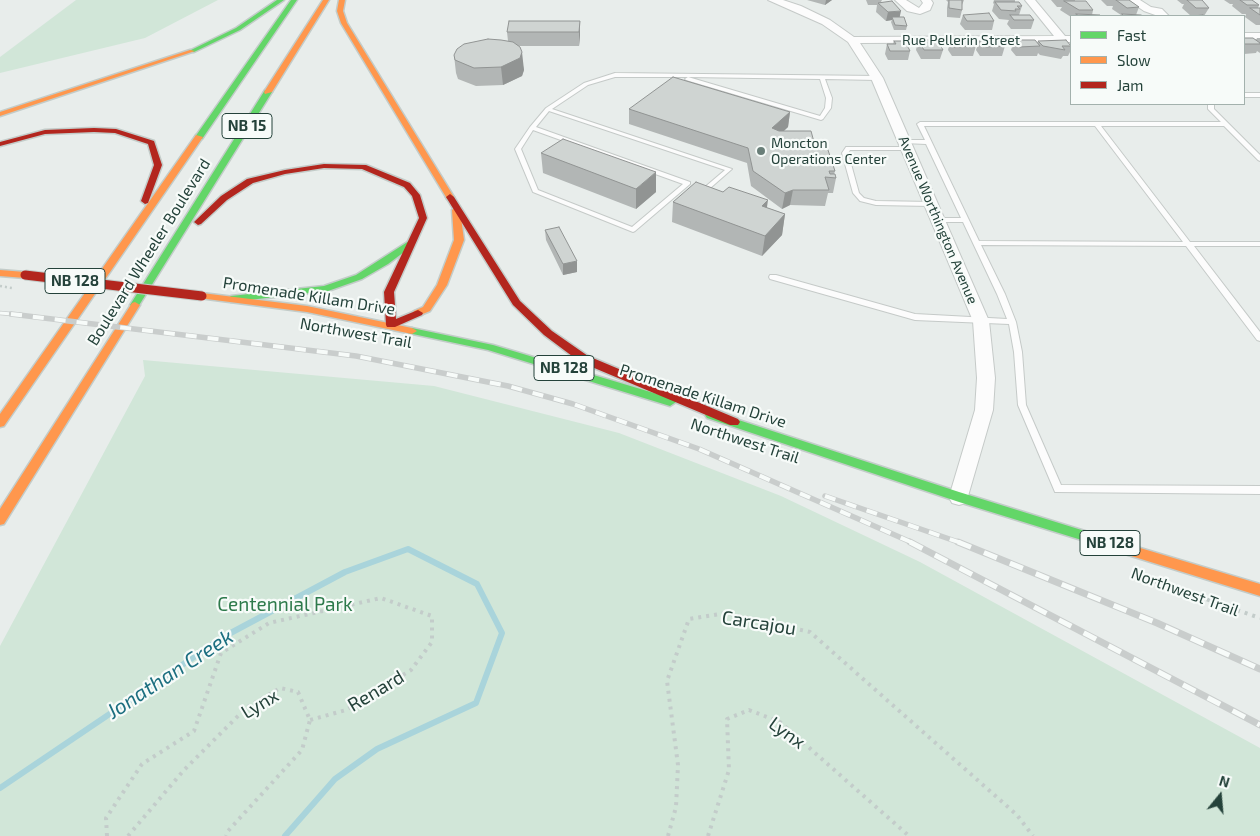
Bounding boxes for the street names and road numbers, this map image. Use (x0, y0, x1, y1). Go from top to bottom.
street label: Rue Pellerin Street (902, 32, 1020, 48)
road number: NB 15 (222, 114, 272, 138)
street label: Avenue Worthington Avenue (895, 133, 981, 307)
street label: Boulevard Wheeler Boulevard (83, 155, 215, 349)
road number: NB 128 (45, 268, 105, 294)
street label: Promenade Killam Drive (222, 273, 396, 319)
street label: Northwest Trail (298, 314, 414, 352)
road number: NB 128 (534, 356, 594, 380)
street label: Promenade Killam Drive (617, 360, 789, 432)
street label: Northwest Trail (688, 414, 802, 468)
road number: NB 128 (1080, 530, 1140, 556)
street label: Northwest Trail (1128, 564, 1242, 620)
street label: Carcajou (720, 606, 798, 640)
street label: Renard (344, 665, 408, 717)
street label: Lynx (237, 684, 283, 724)
street label: Lynx (764, 712, 810, 754)

